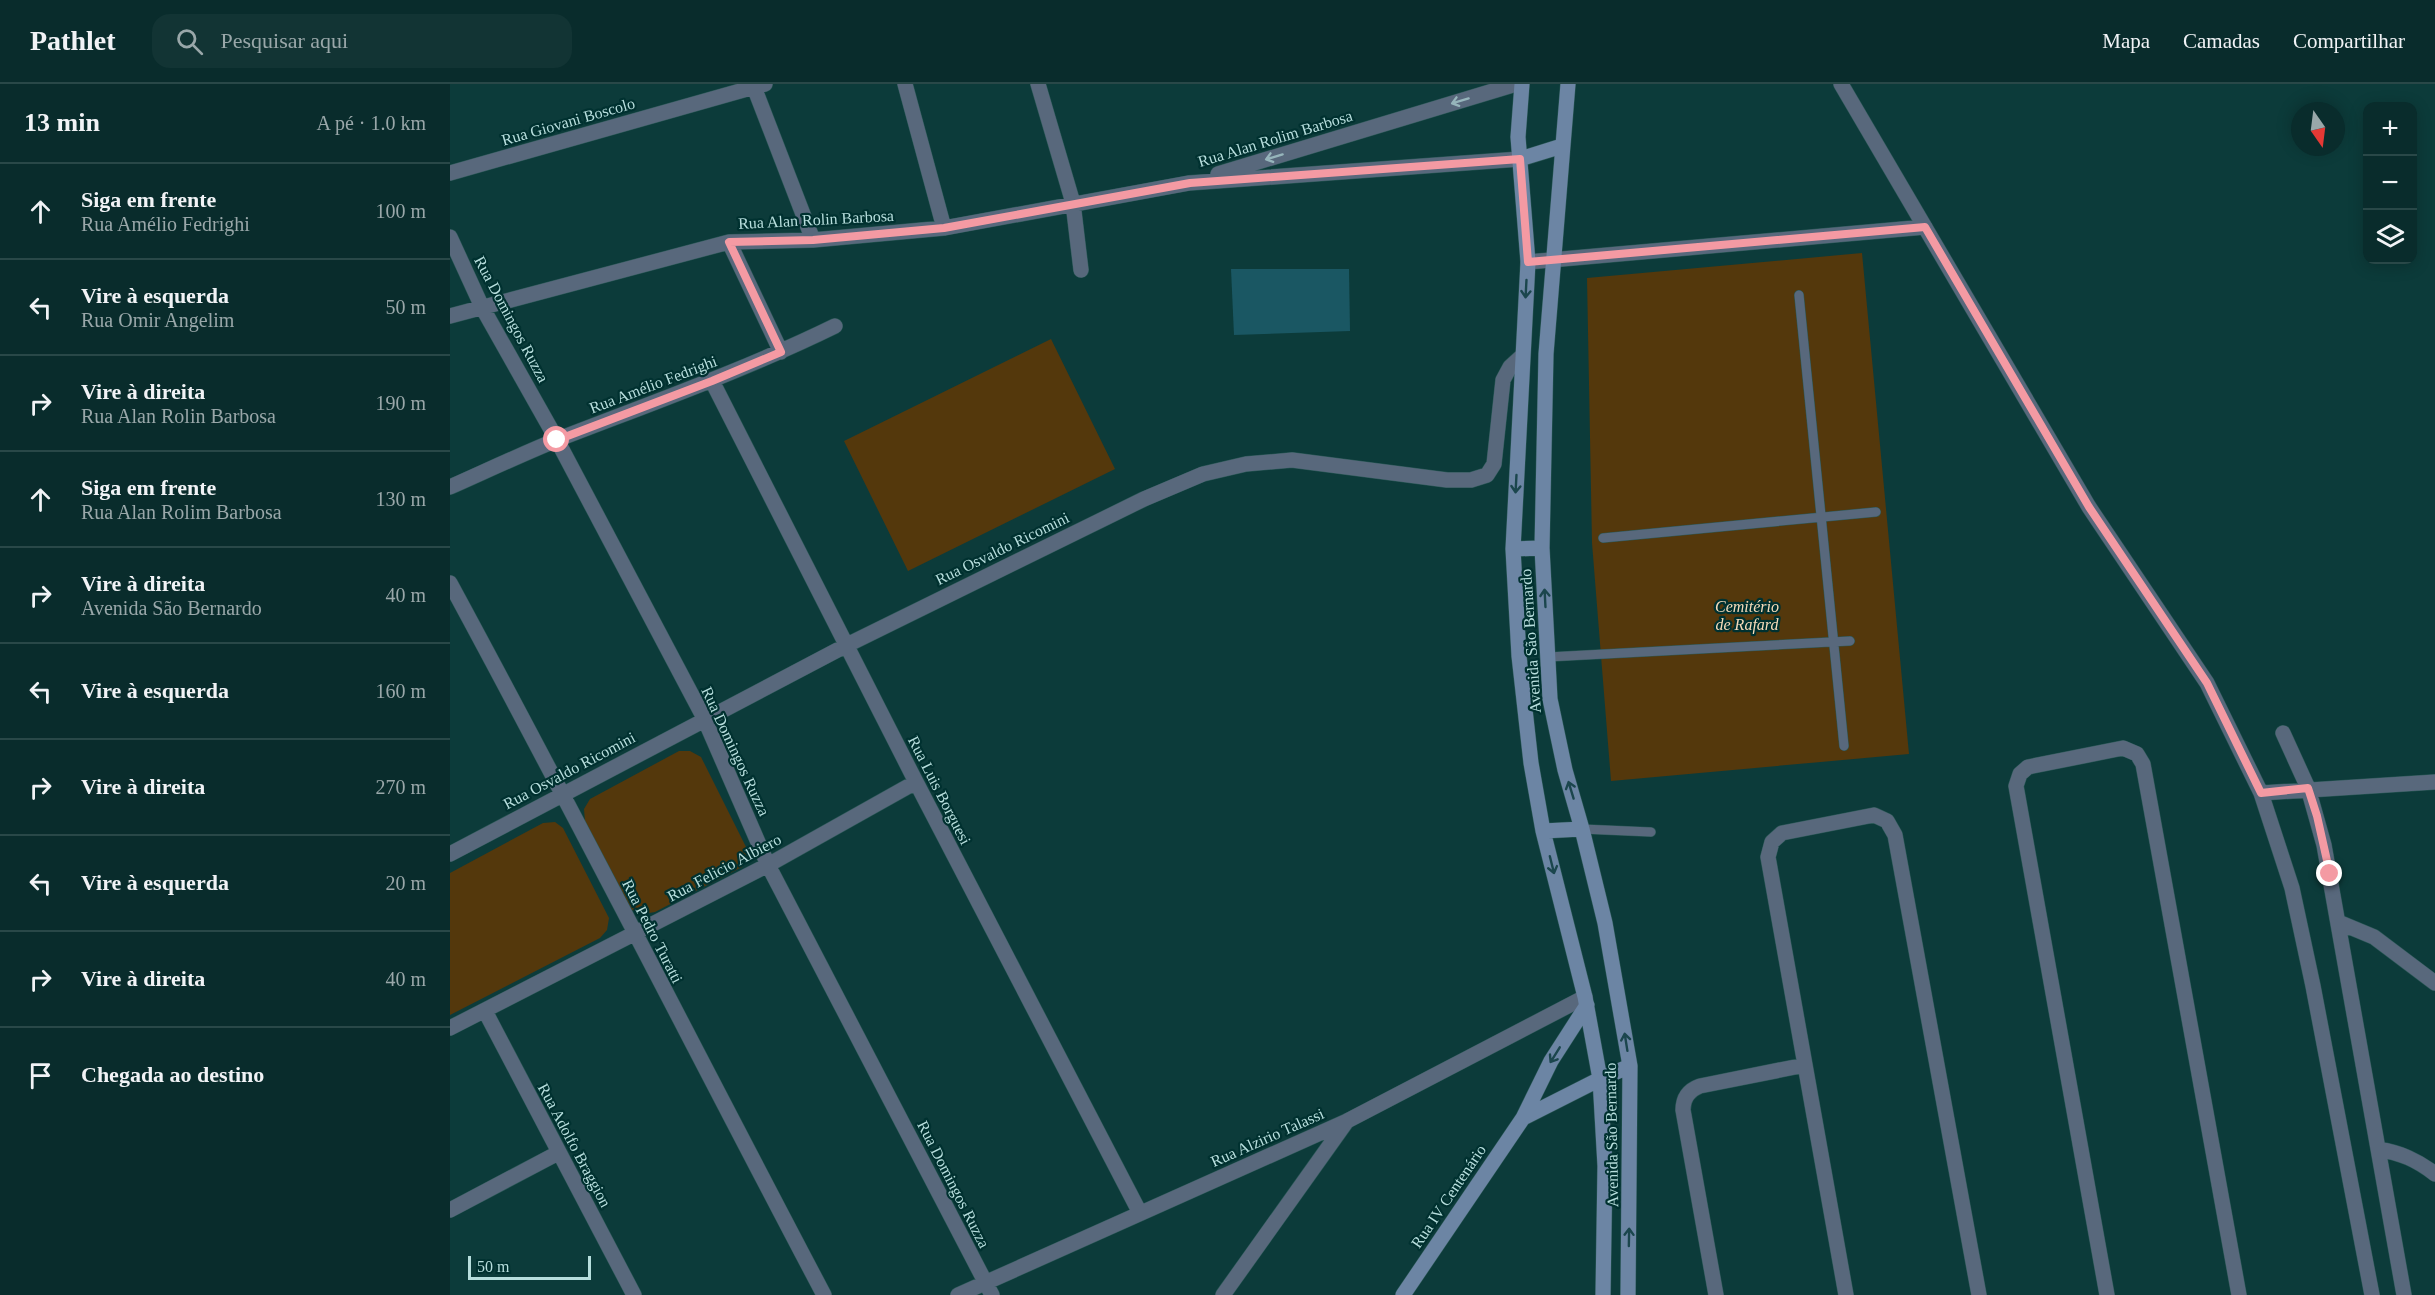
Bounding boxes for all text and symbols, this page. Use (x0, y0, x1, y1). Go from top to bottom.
search box (152, 14, 572, 68)
text: Pathlet (30, 25, 116, 56)
icon: search (173, 25, 206, 58)
text: Pesquisar aqui (221, 28, 348, 53)
text: Mapa (2102, 29, 2150, 53)
text: Camadas (2183, 29, 2260, 53)
text: Compartilhar (2293, 29, 2405, 53)
street label: Rua Giovani Boscolo (500, 94, 637, 149)
one-way arrow (1451, 96, 1470, 107)
north arrow (2291, 102, 2345, 156)
map controls (2363, 102, 2417, 264)
button: + (2363, 102, 2417, 156)
street label: Rua Alan Rolim Barbosa (1196, 107, 1354, 170)
text: 13 min (24, 108, 100, 137)
text: A pé · 1.0 km (317, 112, 426, 134)
one-way arrow (1265, 152, 1284, 163)
button: − (2363, 156, 2417, 210)
text: Siga em frente (81, 187, 216, 212)
icon: ahead (24, 195, 57, 228)
text: 100 m (375, 200, 426, 222)
street label: Rua Alan Rolin Barbosa (738, 207, 894, 232)
button: layers (2363, 210, 2417, 264)
text: Rua Amélio Fedrighi (81, 213, 250, 235)
street label: Rua Domingos Ruzza (470, 253, 552, 386)
one-way arrow (1521, 278, 1532, 298)
text: Vire à esquerda (81, 283, 229, 308)
icon: left (24, 291, 57, 324)
text: 50 m (385, 296, 426, 318)
text: Rua Omir Angelim (81, 309, 234, 331)
street label: Rua Amélio Fedrighi (587, 352, 720, 418)
text: Vire à direita (81, 379, 205, 404)
icon: right (24, 387, 57, 420)
text: 190 m (375, 392, 426, 414)
text: Rua Alan Rolin Barbosa (81, 405, 276, 427)
route start (543, 426, 569, 452)
one-way arrow (1511, 473, 1522, 493)
text: Siga em frente (81, 475, 216, 500)
icon: ahead (24, 483, 57, 516)
text: 130 m (375, 488, 426, 510)
text: Rua Alan Rolim Barbosa (81, 501, 282, 523)
street label: Rua Osvaldo Ricomini (933, 508, 1072, 588)
street label: Avenida São Bernardo (1517, 568, 1544, 714)
text: Vire à direita (81, 571, 205, 596)
icon: right (24, 579, 57, 612)
text: 40 m (385, 584, 426, 606)
one-way arrow (1539, 588, 1550, 608)
text: Avenida São Bernardo (81, 597, 262, 619)
park label: Cemitério de Rafard (1715, 598, 1779, 634)
icon: left (24, 675, 57, 708)
text: Vire à esquerda (81, 678, 229, 703)
text: 160 m (375, 680, 426, 702)
street label: Rua Domingos Ruzza (697, 684, 773, 819)
street label: Rua Osvaldo Ricomini (500, 728, 638, 812)
street label: Rua Luis Borguesi (904, 733, 975, 848)
icon: right (24, 771, 57, 804)
text: Vire à direita (81, 774, 205, 799)
text: 270 m (375, 776, 426, 798)
one-way arrow (1565, 781, 1576, 800)
street label: Rua Felicio Albiero (665, 830, 784, 905)
one-way arrow (1546, 855, 1558, 874)
route end (2316, 860, 2342, 886)
icon: left (24, 867, 57, 900)
text: Vire à esquerda (81, 870, 229, 895)
text: 20 m (385, 872, 426, 894)
street label: Rua Pedro Turatti (619, 877, 686, 986)
icon: right (24, 963, 57, 996)
text: Vire à direita (81, 966, 205, 991)
text: 40 m (385, 968, 426, 990)
one-way arrow (1621, 1032, 1632, 1052)
one-way arrow (1549, 1046, 1561, 1063)
icon: arrive (24, 1059, 57, 1092)
text: Chegada ao destino (81, 1062, 264, 1087)
street label: Avenida São Bernardo (1602, 1063, 1621, 1207)
street label: Rua Adolfo Braggion (534, 1080, 614, 1211)
street label: Rua Alzirio Talassi (1208, 1105, 1327, 1170)
street label: Rua Domingos Ruzza (913, 1118, 993, 1251)
street label: Rua IV Centenário (1408, 1142, 1489, 1251)
one-way arrow (1624, 1227, 1635, 1247)
scale bar (468, 1253, 591, 1280)
text: 50 m (477, 1258, 509, 1275)

